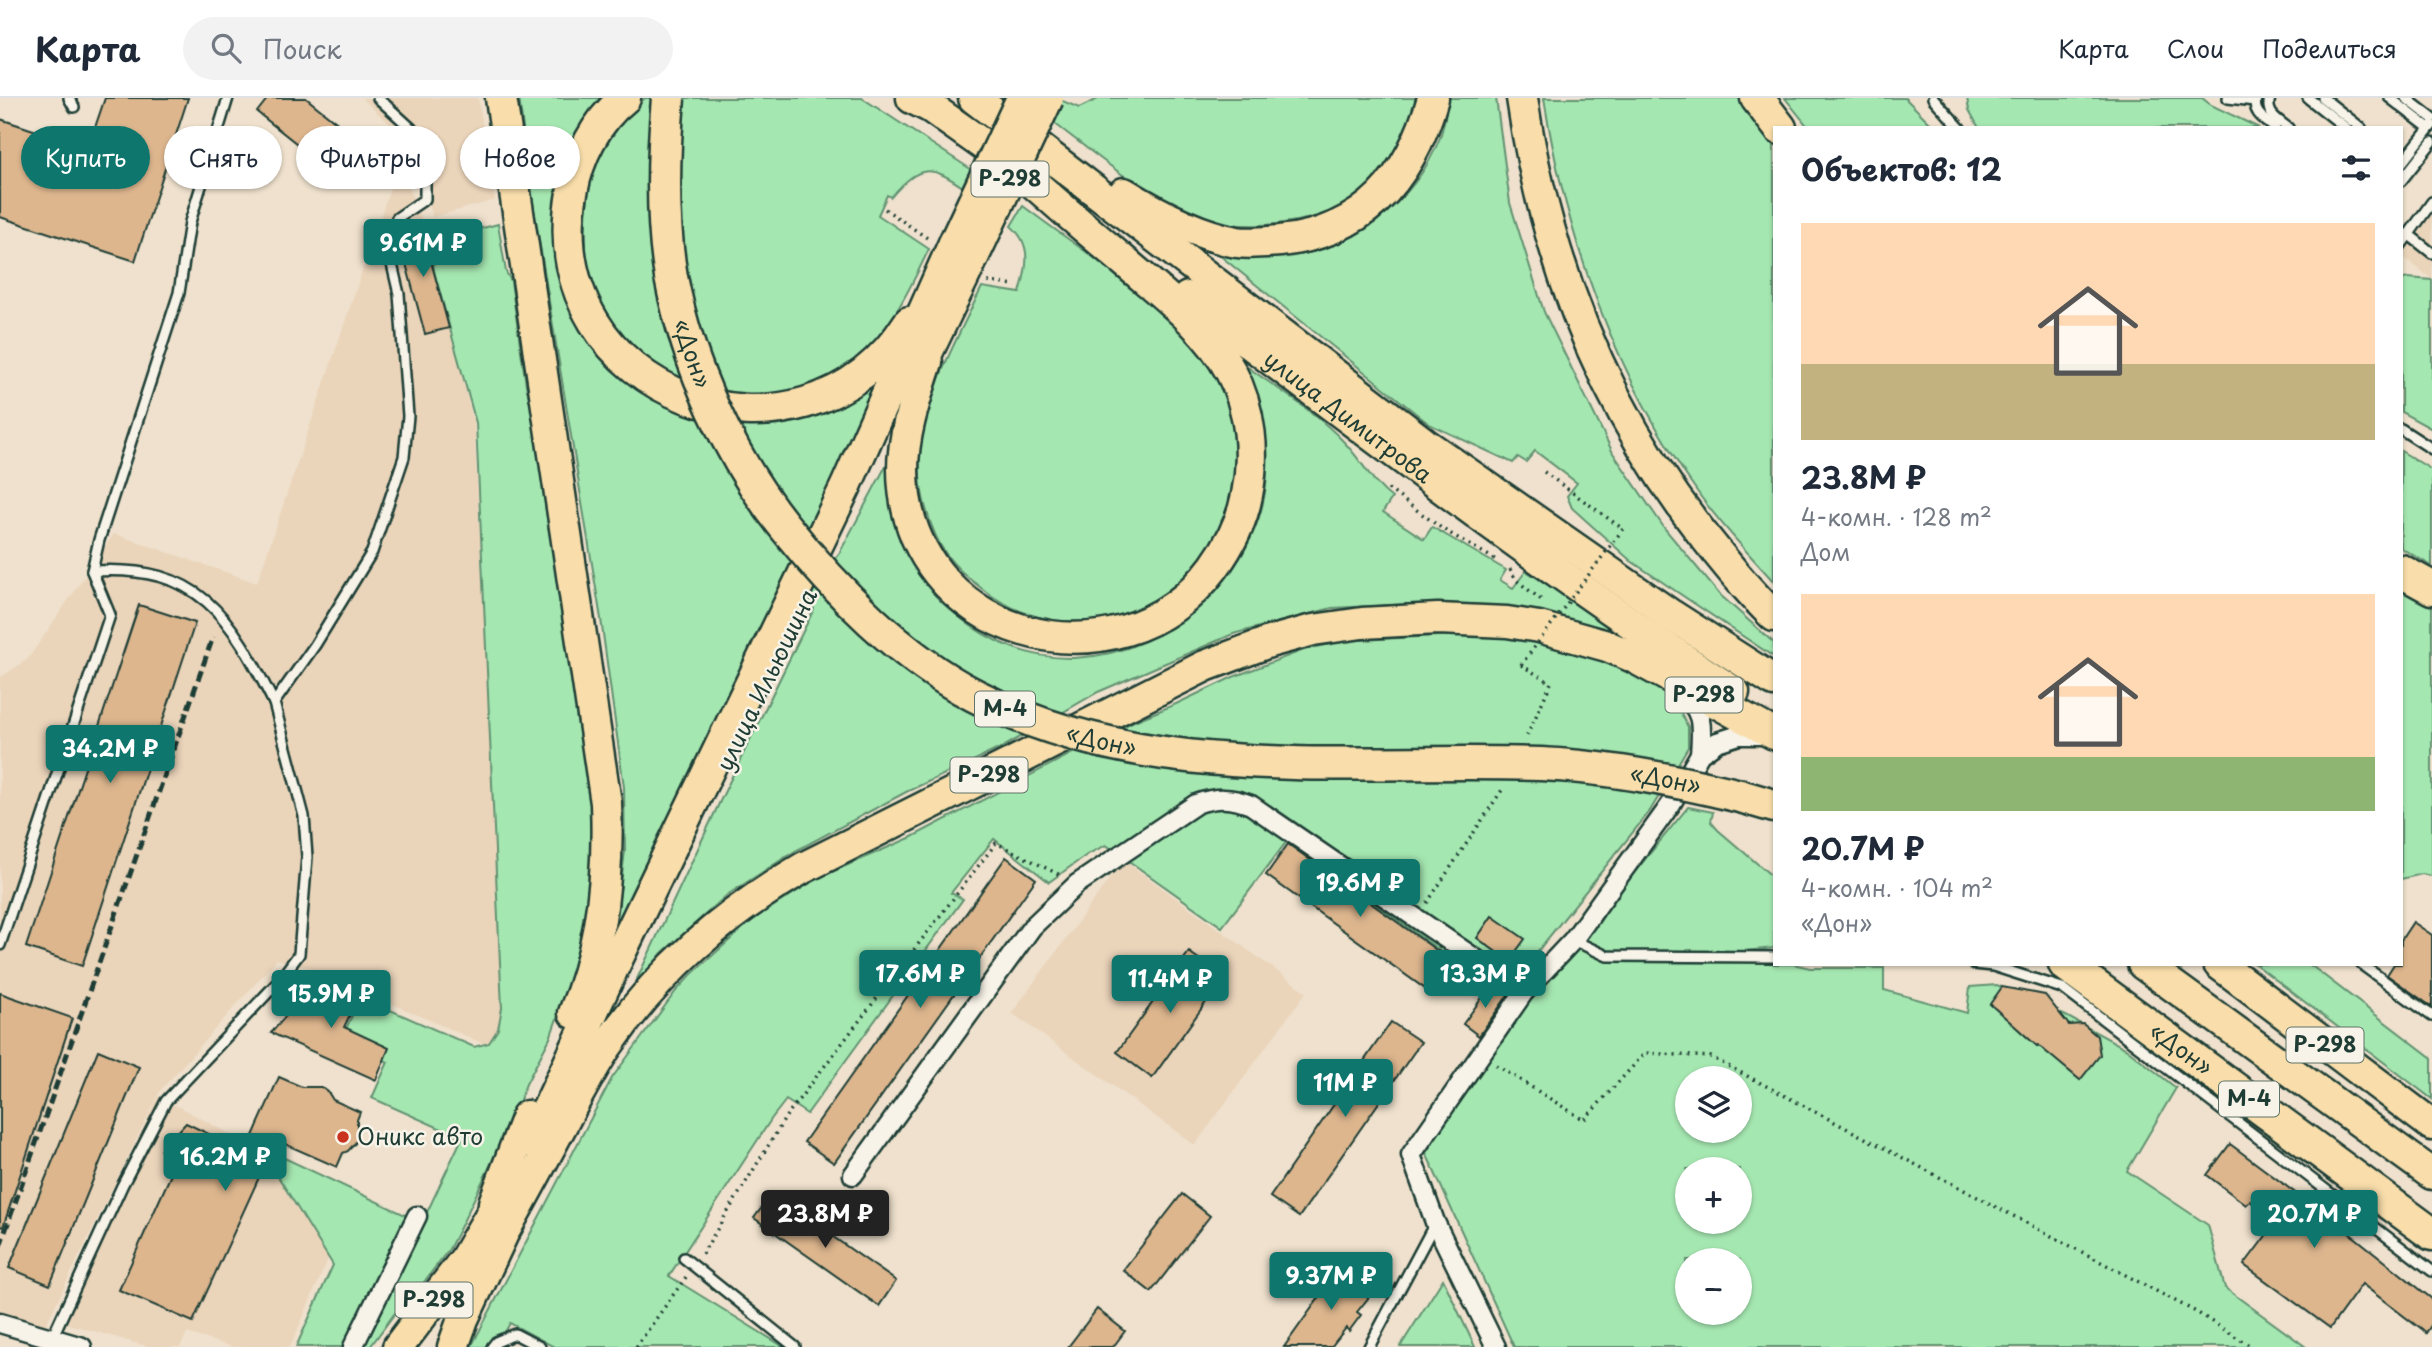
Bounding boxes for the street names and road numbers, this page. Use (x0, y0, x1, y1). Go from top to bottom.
road number: Р-298 (972, 162, 1048, 196)
street label: «Дон» (666, 314, 722, 393)
street label: улица Димитрова (1257, 341, 1441, 491)
street label: улица Ильюшина (706, 582, 825, 776)
road number: Р-298 (1666, 678, 1742, 712)
road number: М-4 (975, 692, 1035, 726)
street label: «Дон» (1062, 714, 1139, 764)
street label: «Дон» (1628, 755, 1704, 802)
road number: Р-298 (950, 758, 1028, 792)
street label: «Дон» (2143, 1013, 2221, 1083)
road number: Р-298 (2286, 1028, 2364, 1062)
road number: М-4 (2219, 1082, 2279, 1116)
road number: Р-298 (396, 1282, 472, 1318)

